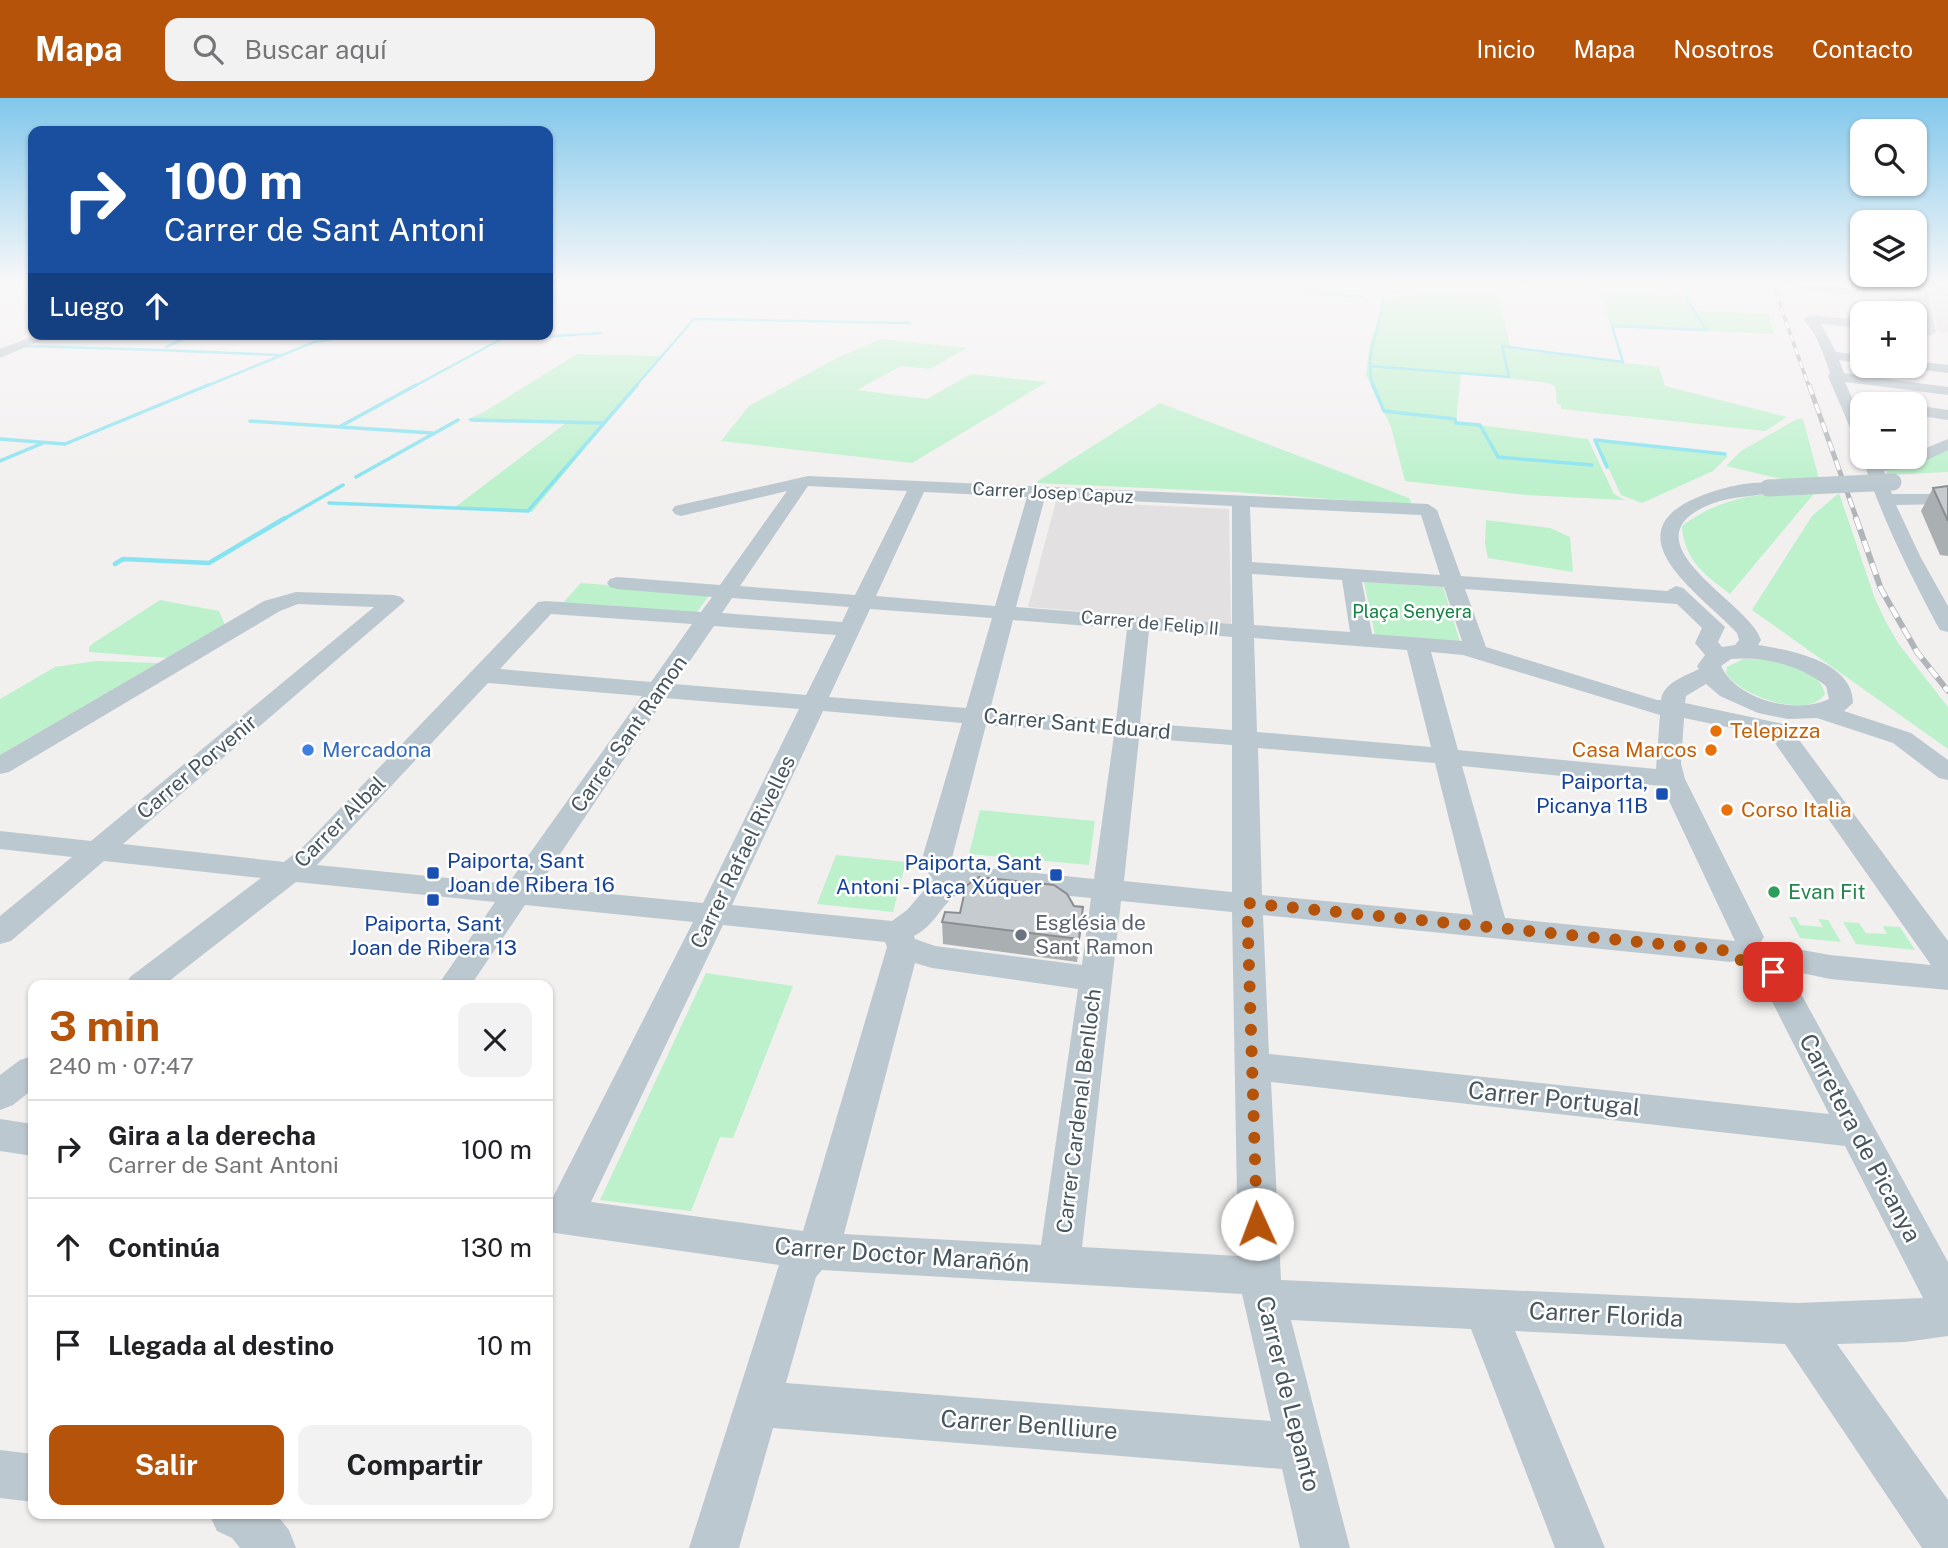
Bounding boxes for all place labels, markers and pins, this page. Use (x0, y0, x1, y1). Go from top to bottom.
place label: Telepizza (1730, 718, 1820, 743)
marker: Telepizza (1708, 723, 1724, 739)
place label: Mercadona (322, 737, 431, 762)
place label: Casa Marcos (1572, 737, 1697, 762)
marker: Mercadona (300, 742, 316, 758)
marker: Casa Marcos (1703, 742, 1719, 758)
place label: Paiporta, Picanya 11B (1536, 769, 1648, 818)
marker: Paiporta, Picanya 11B (1654, 786, 1670, 802)
place label: Corso Italia (1741, 797, 1852, 822)
marker: Corso Italia (1719, 802, 1735, 818)
place label: Paiporta, Sant Joan de Ribera 16 (447, 848, 615, 897)
place label: Paiporta, Sant Antoni - Plaça Xúquer (836, 850, 1042, 899)
marker: Paiporta, Sant Joan de Ribera 16 (425, 865, 441, 881)
marker: Paiporta, Sant Antoni - Plaça Xúquer (1048, 867, 1064, 883)
place label: Evan Fit (1788, 879, 1866, 904)
marker: Evan Fit (1766, 884, 1782, 900)
marker: Paiporta, Sant Joan de Ribera 13 (425, 892, 441, 908)
place label: Església de Sant Ramon (1035, 910, 1153, 959)
place label: Paiporta, Sant Joan de Ribera 13 (349, 911, 517, 960)
marker: Església de Sant Ramon (1013, 927, 1029, 943)
pin (1743, 942, 1803, 1002)

